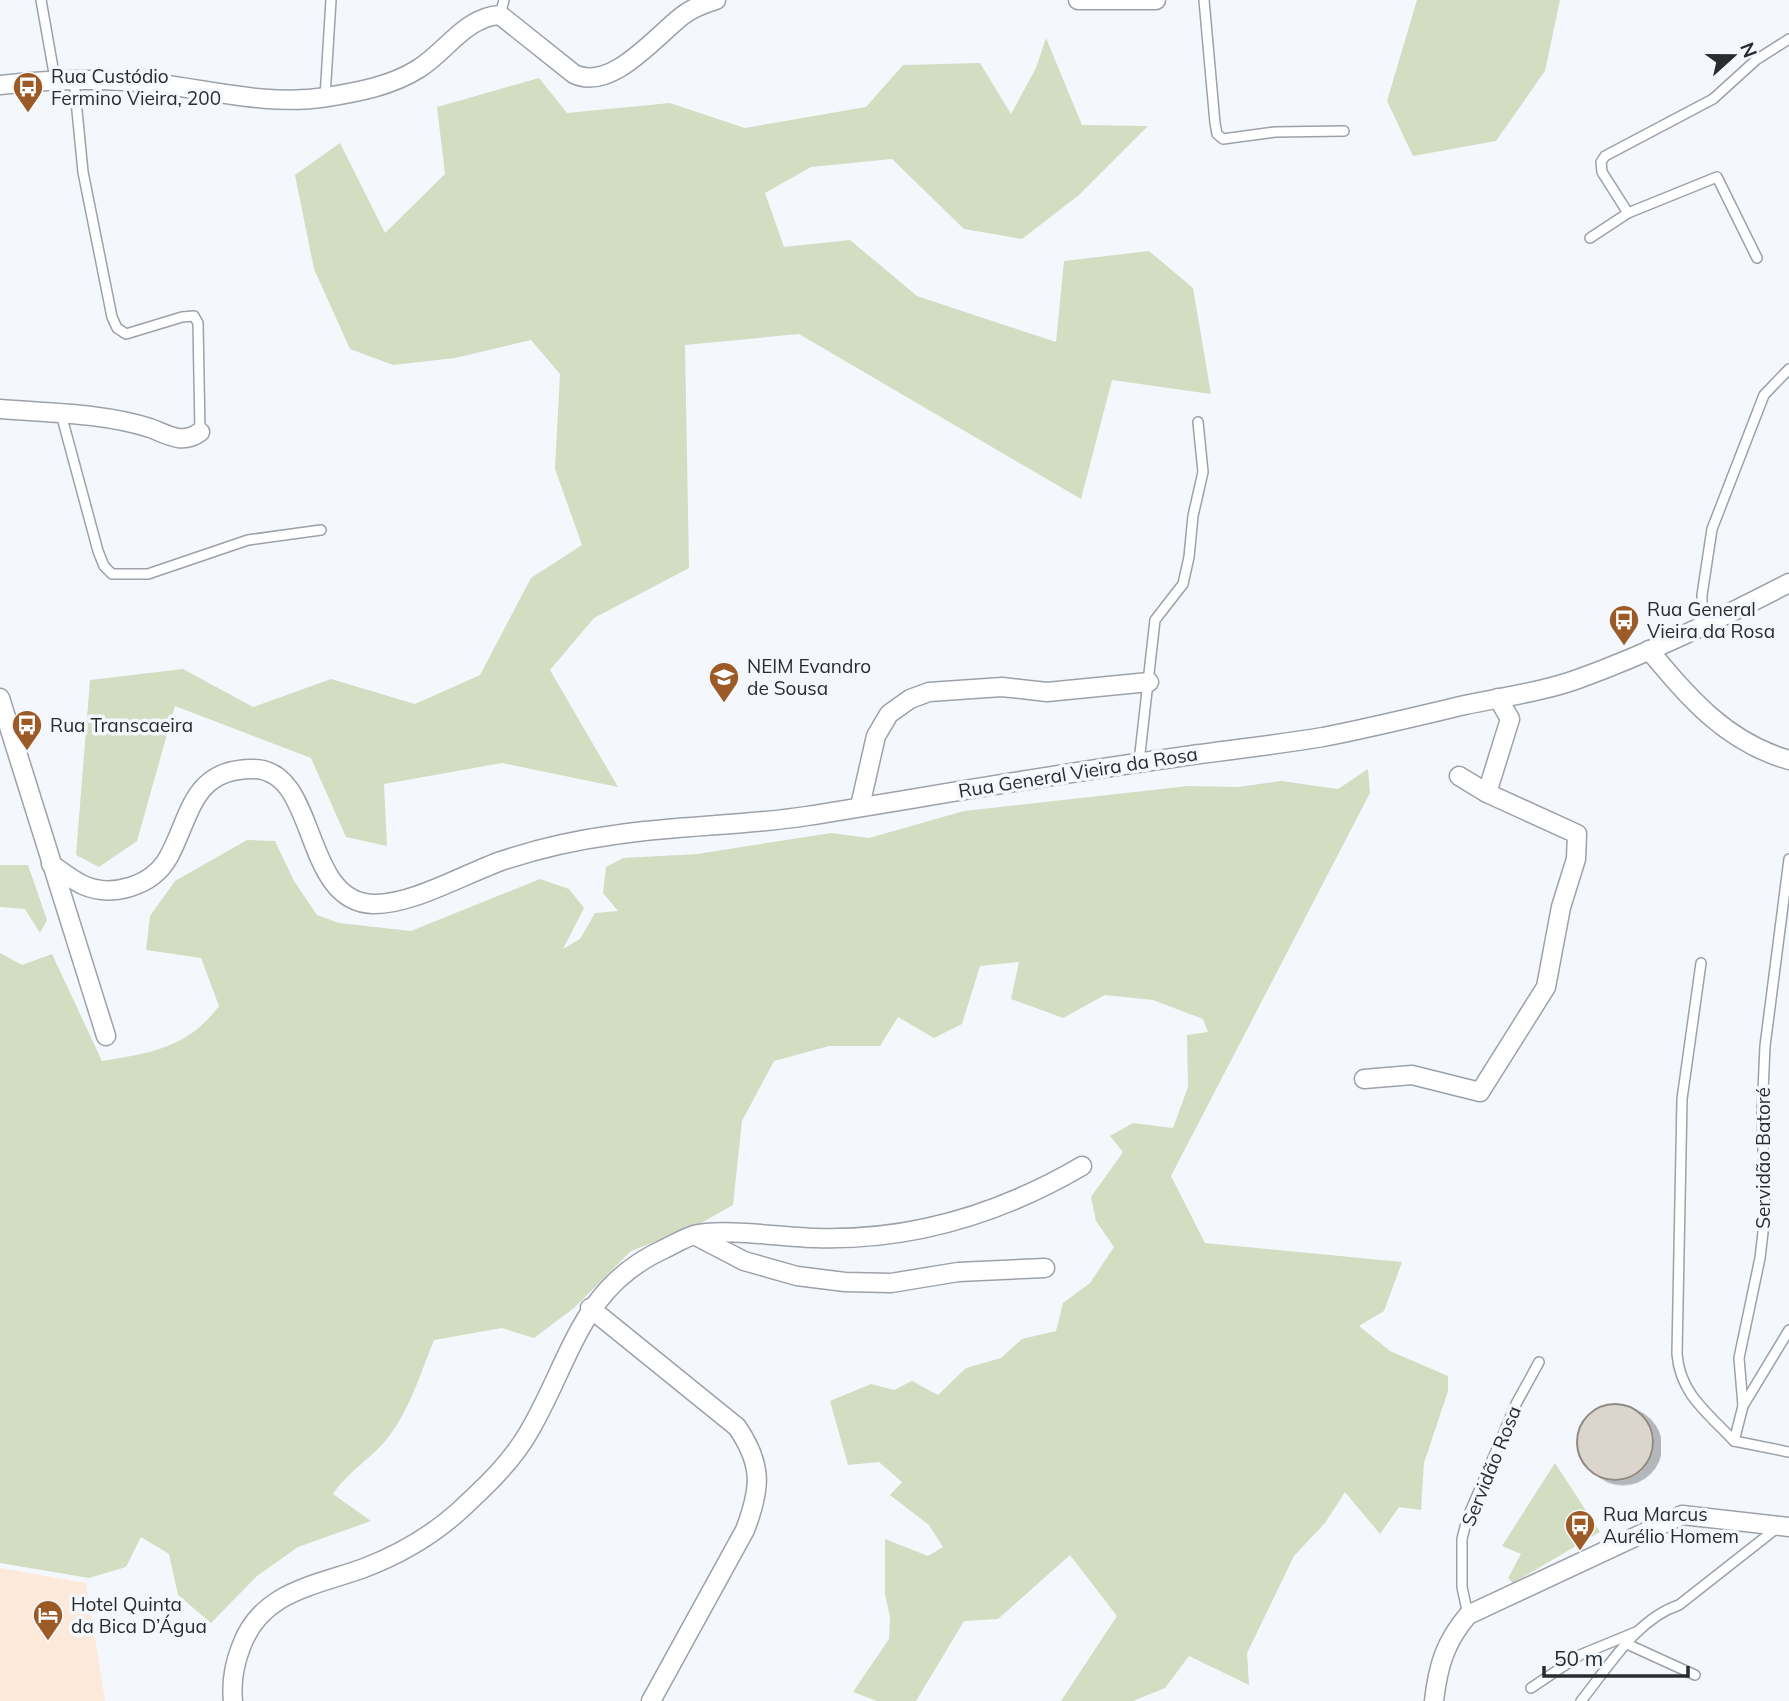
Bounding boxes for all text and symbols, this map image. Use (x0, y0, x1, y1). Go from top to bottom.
north arrow (1698, 21, 1768, 91)
text: N (1735, 39, 1763, 61)
place label: Rua Custódio Fermino Vieira, 200 (51, 64, 221, 110)
bus stop icon: Rua Custódio Fermino Vieira, 200 (11, 70, 45, 114)
place label: Rua General Vieira da Rosa (1647, 597, 1775, 643)
bus stop icon: Rua General Vieira da Rosa (1607, 603, 1641, 647)
place label: NEIM Evandro de Sousa (747, 654, 871, 700)
school or university icon: NEIM Evandro de Sousa (707, 660, 741, 704)
bus stop icon: Rua Transcaeira (10, 708, 44, 752)
place label: Rua Transcaeira (50, 713, 193, 737)
street label: Rua General Vieira da Rosa (957, 741, 1199, 803)
street label: Servidão Batoré (1751, 1087, 1775, 1229)
street label: Servidão Rosa (1456, 1402, 1526, 1530)
place label: Rua Marcus Aurélio Homem (1603, 1502, 1739, 1548)
bus stop icon: Rua Marcus Aurélio Homem (1563, 1508, 1597, 1552)
place label: Hotel Quinta da Bica D’Água (71, 1592, 207, 1638)
hotel icon: Hotel Quinta da Bica D’Água (31, 1598, 65, 1642)
scale bar (1544, 1634, 1688, 1678)
text: 50 m (1554, 1645, 1603, 1671)

